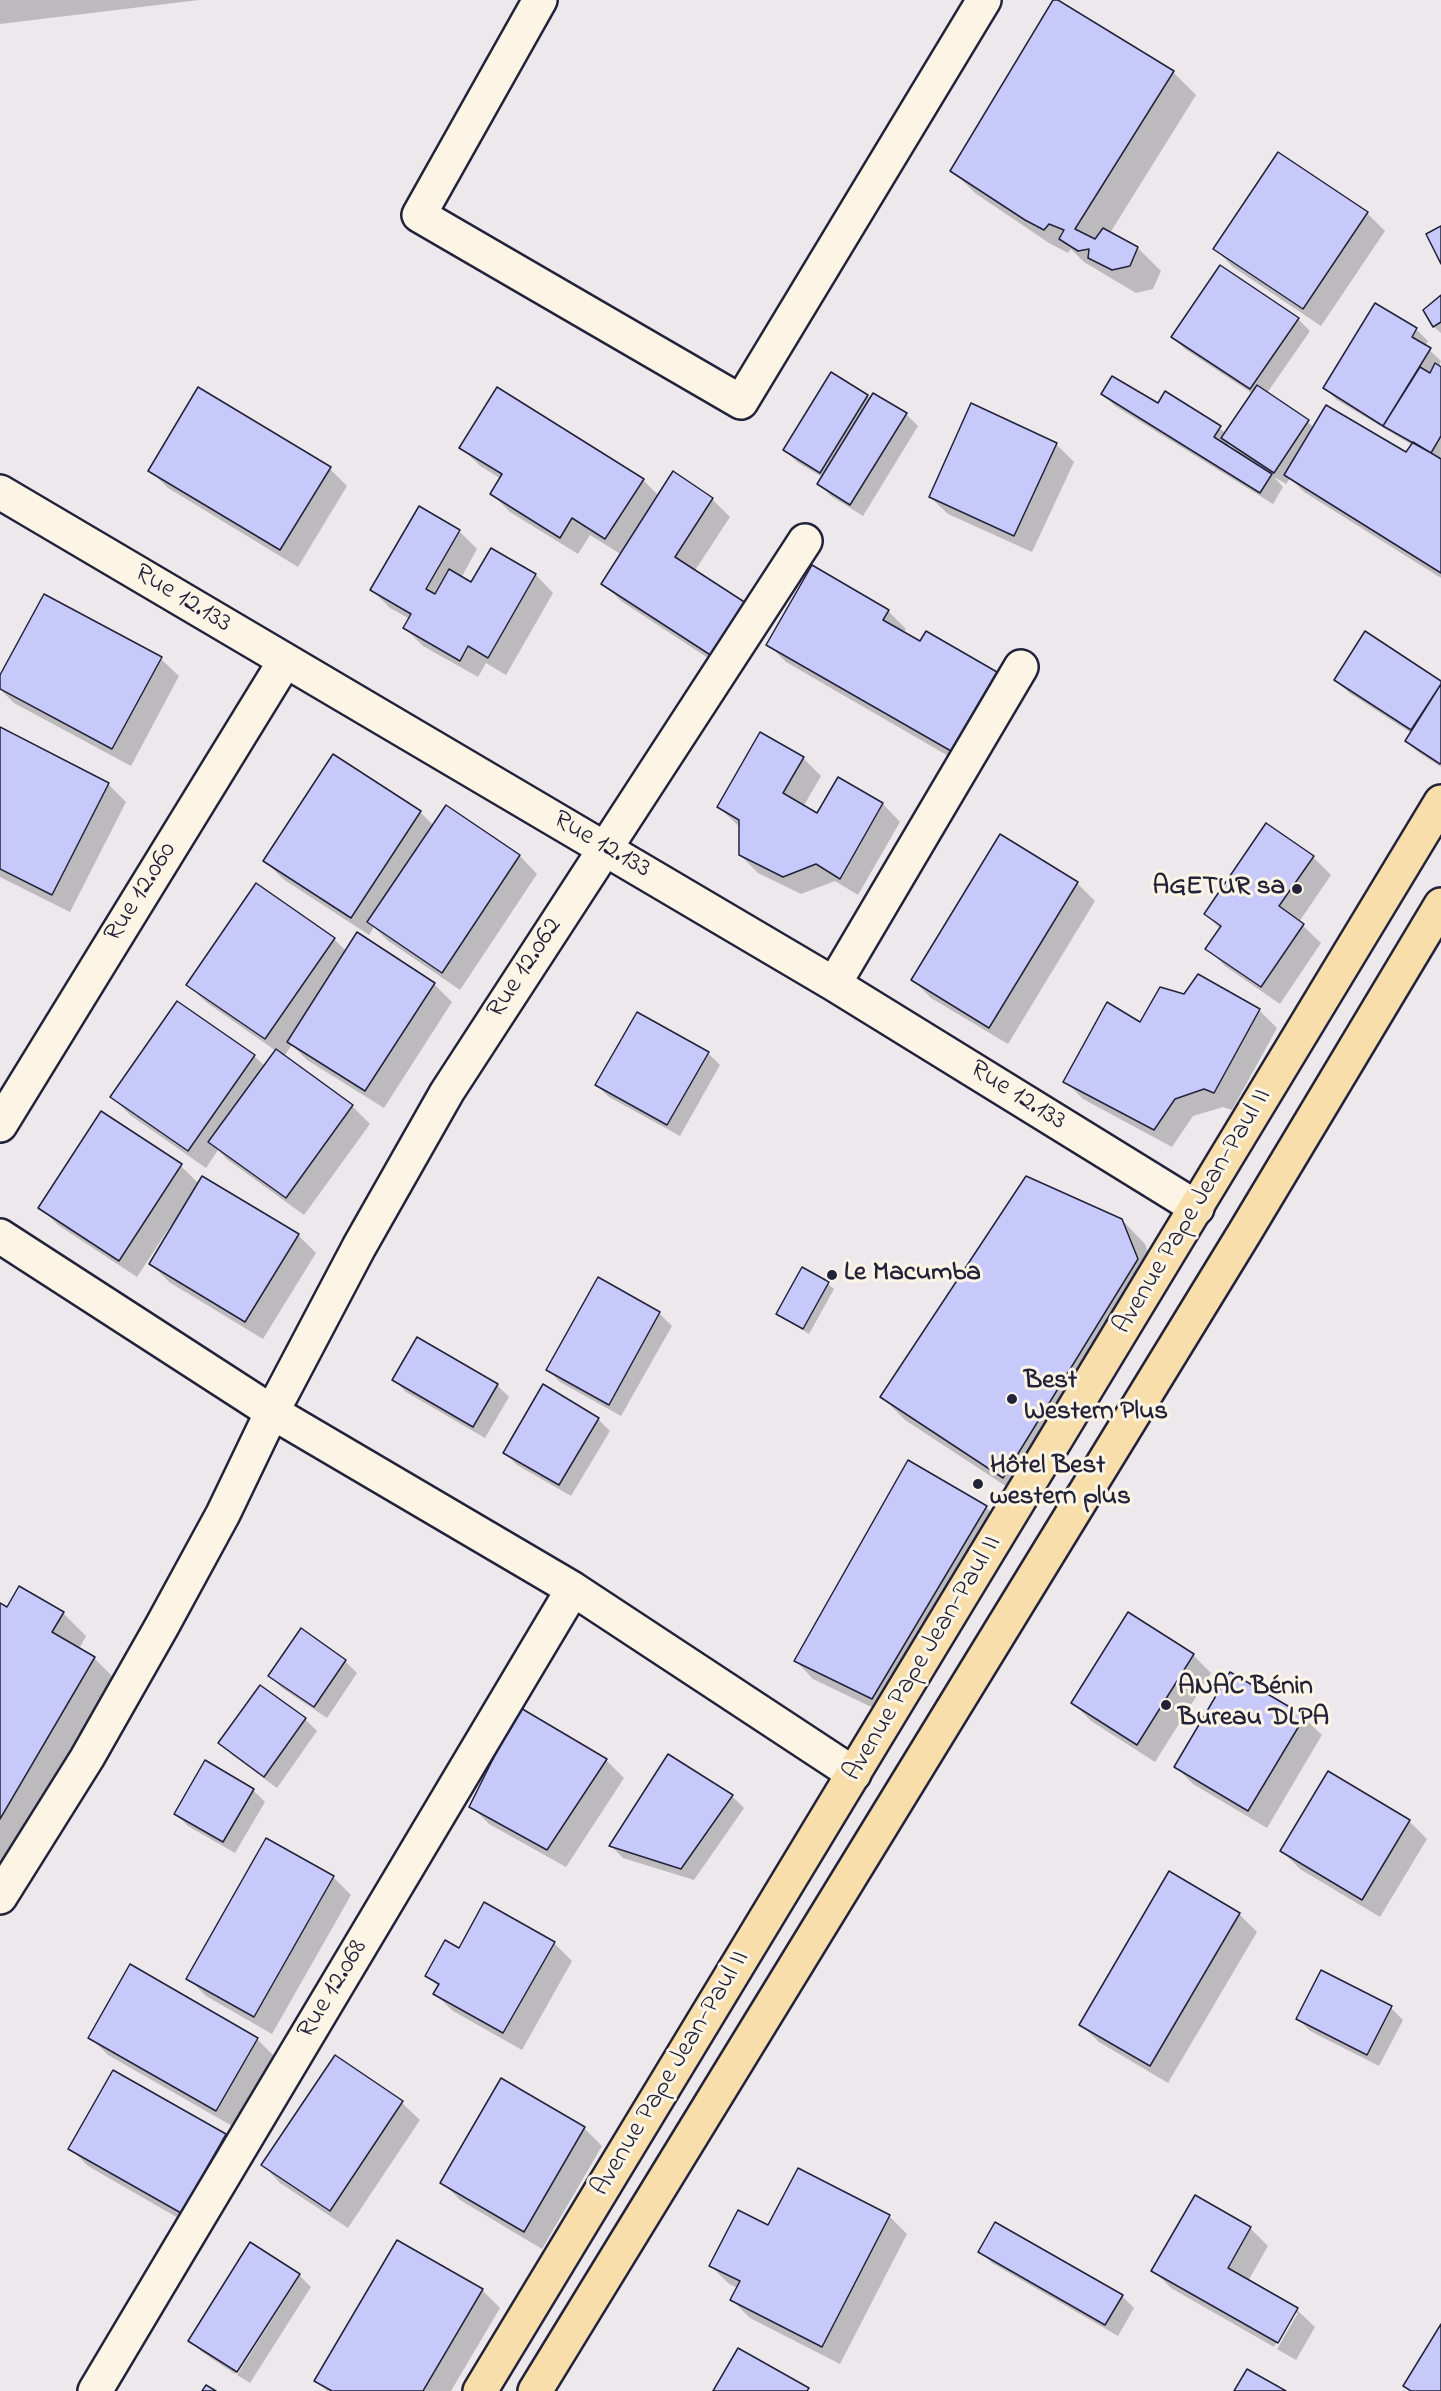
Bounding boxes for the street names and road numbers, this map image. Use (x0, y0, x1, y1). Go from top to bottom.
street label: Rue 12.133 (128, 558, 236, 642)
street label: Rue 12.133 (546, 805, 656, 887)
street label: Rue 12.060 (99, 837, 185, 949)
street label: Rue 12.062 (481, 913, 571, 1025)
street label: Rue 12.133 (963, 1055, 1071, 1139)
street label: Avenue Pape Jean-Paul II (1108, 1083, 1280, 1341)
street label: Avenue Pape Jean-Paul II (838, 1530, 1010, 1788)
street label: Rue 12.068 (292, 1934, 376, 2046)
street label: Avenue Pape Jean-Paul II (586, 1945, 758, 2203)

